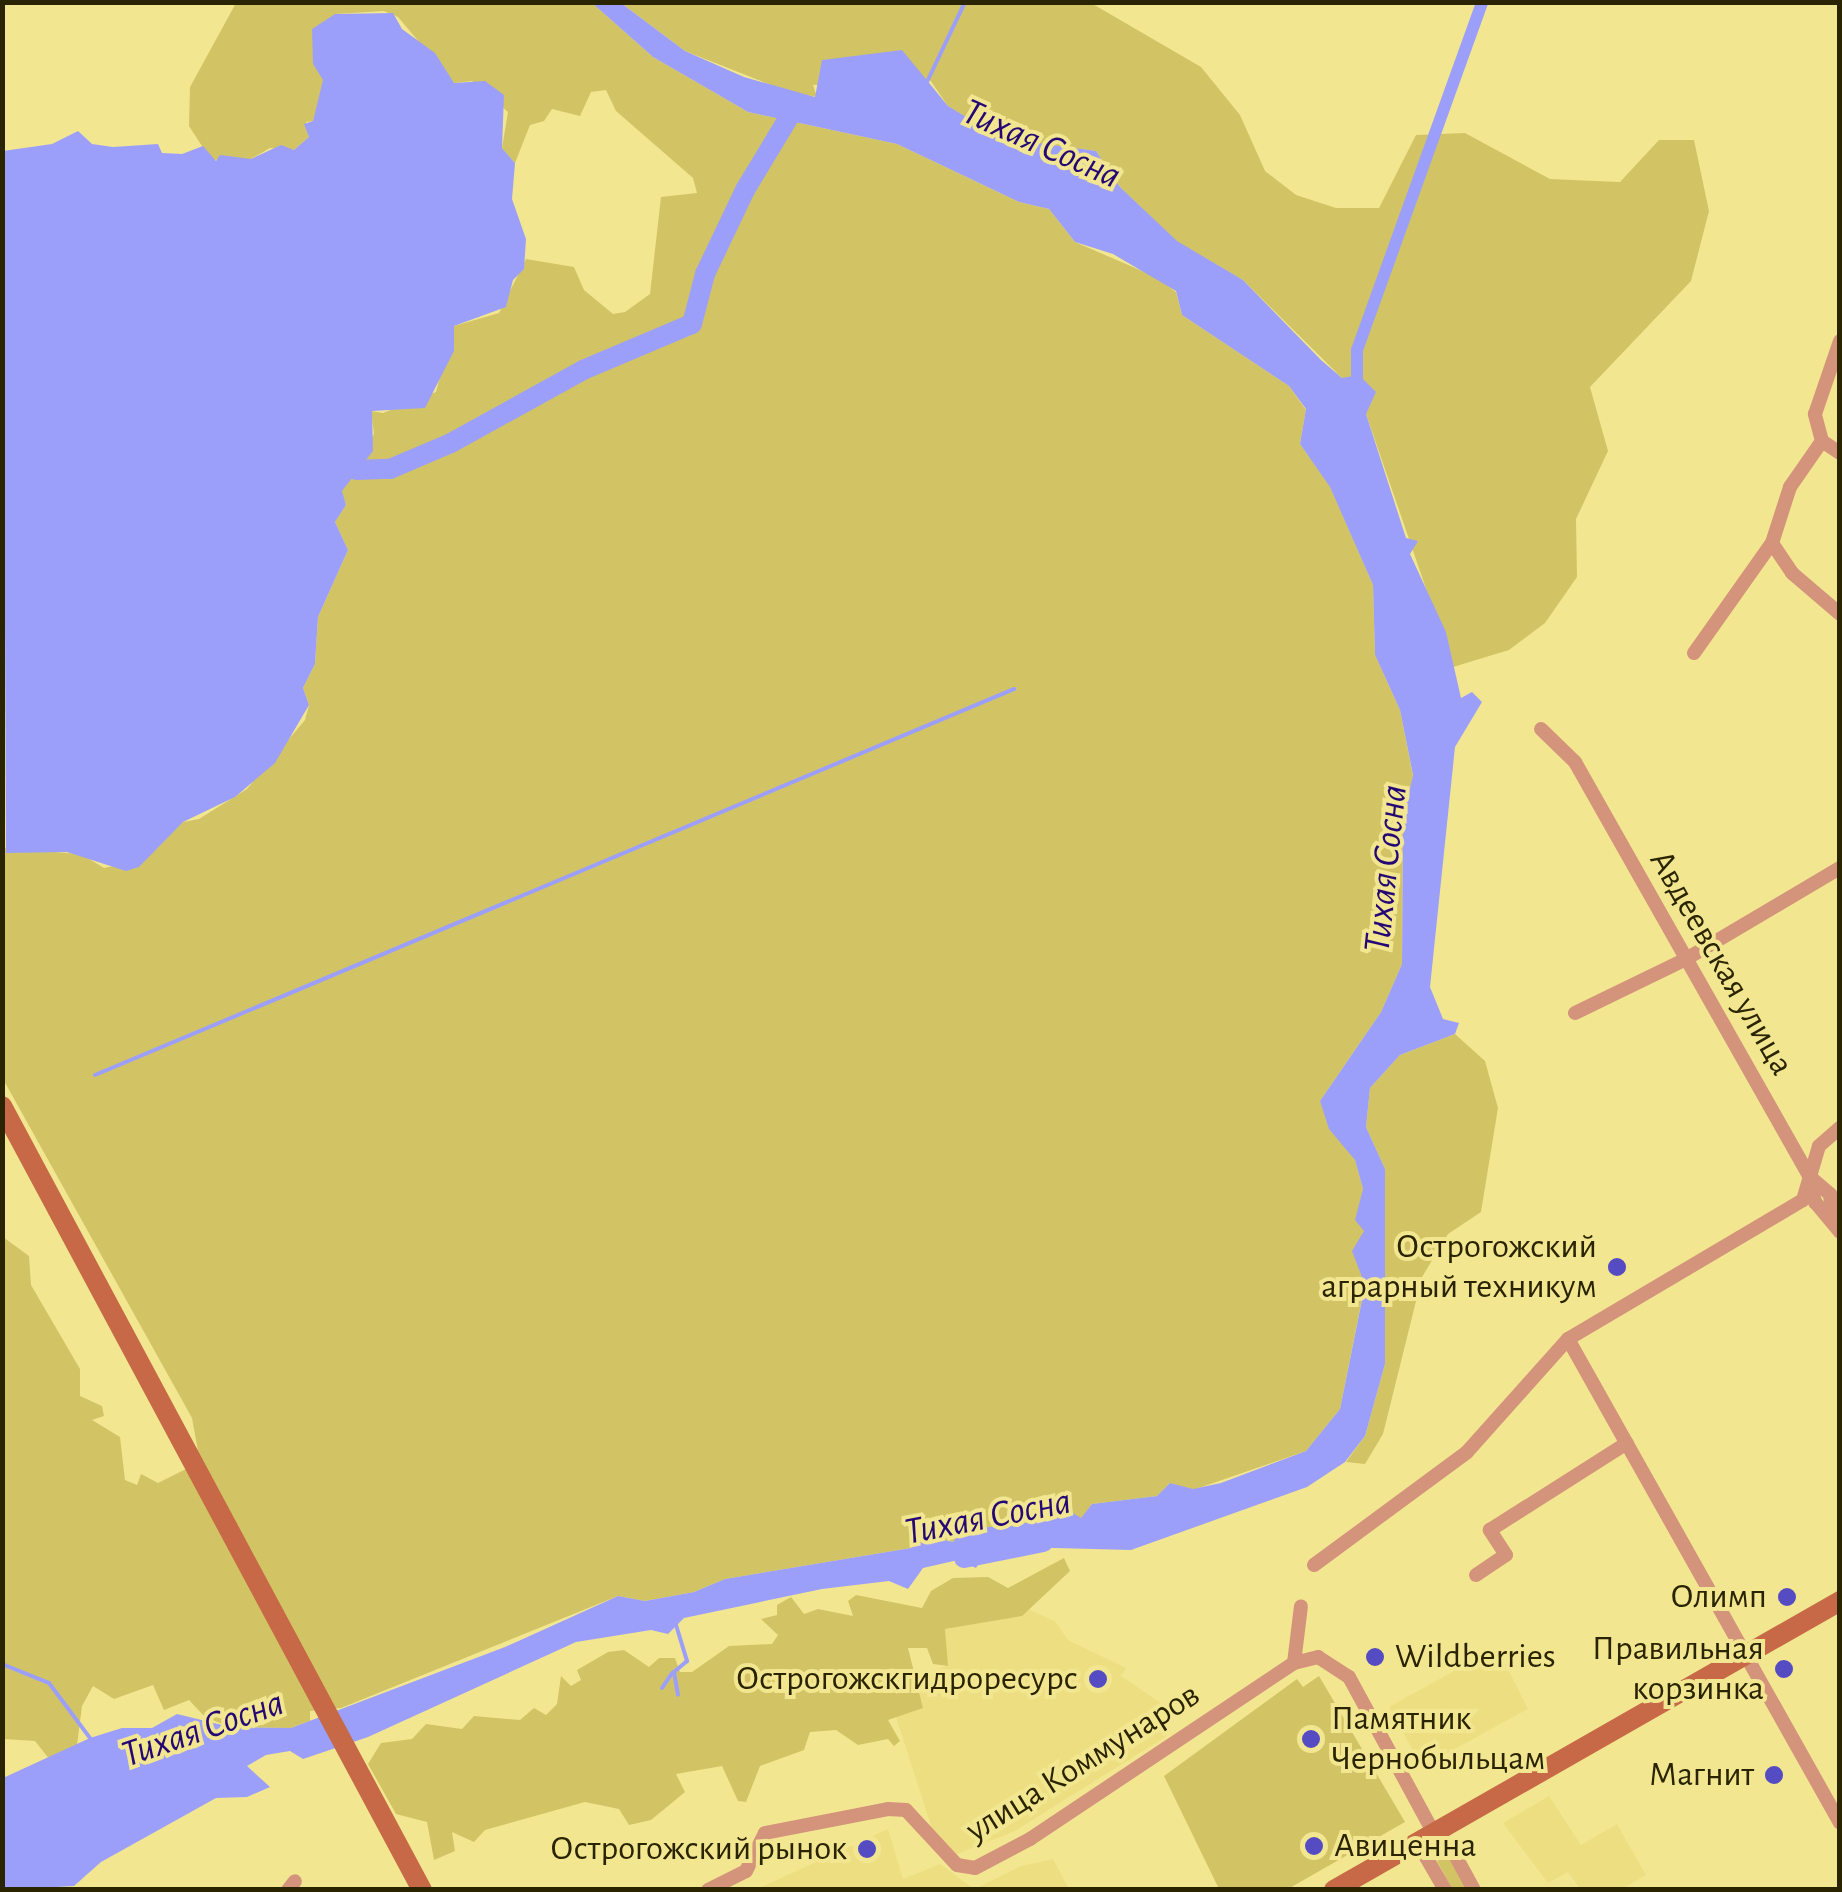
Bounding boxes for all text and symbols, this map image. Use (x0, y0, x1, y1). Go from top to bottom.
water label: Тихая Сосна (955, 90, 1127, 200)
water label: Тихая Сосна (1356, 783, 1418, 955)
street label: Авдеевская улица (1640, 843, 1802, 1083)
place label: Острогожский аграрный техникум (1321, 1226, 1597, 1308)
marker: Острогожский аграрный техникум (1606, 1256, 1628, 1278)
water label: Тихая Сосна (901, 1480, 1075, 1556)
place label: Олимп (1670, 1576, 1767, 1618)
marker: Олимп (1776, 1586, 1798, 1608)
place label: Правильная корзинка (1592, 1628, 1764, 1710)
place label: Wildberries (1395, 1636, 1556, 1678)
marker: Wildberries (1364, 1646, 1386, 1668)
place label: Острогожскгидроресурс (736, 1658, 1078, 1700)
marker: Правильная корзинка (1773, 1658, 1795, 1680)
marker: Острогожскгидроресурс (1087, 1668, 1109, 1690)
street label: улица Коммунаров (958, 1674, 1208, 1852)
water label: Тихая Сосна (116, 1681, 290, 1779)
place label: Памятник Чернобыльцам (1331, 1698, 1545, 1780)
marker: Памятник Чернобыльцам (1300, 1728, 1322, 1750)
place label: Магнит (1649, 1754, 1754, 1796)
marker: Магнит (1763, 1764, 1785, 1786)
place label: Авиценна (1334, 1825, 1476, 1867)
place label: Острогожский рынок (550, 1828, 847, 1870)
marker: Авиценна (1303, 1835, 1325, 1857)
marker: Острогожский рынок (856, 1838, 878, 1860)

